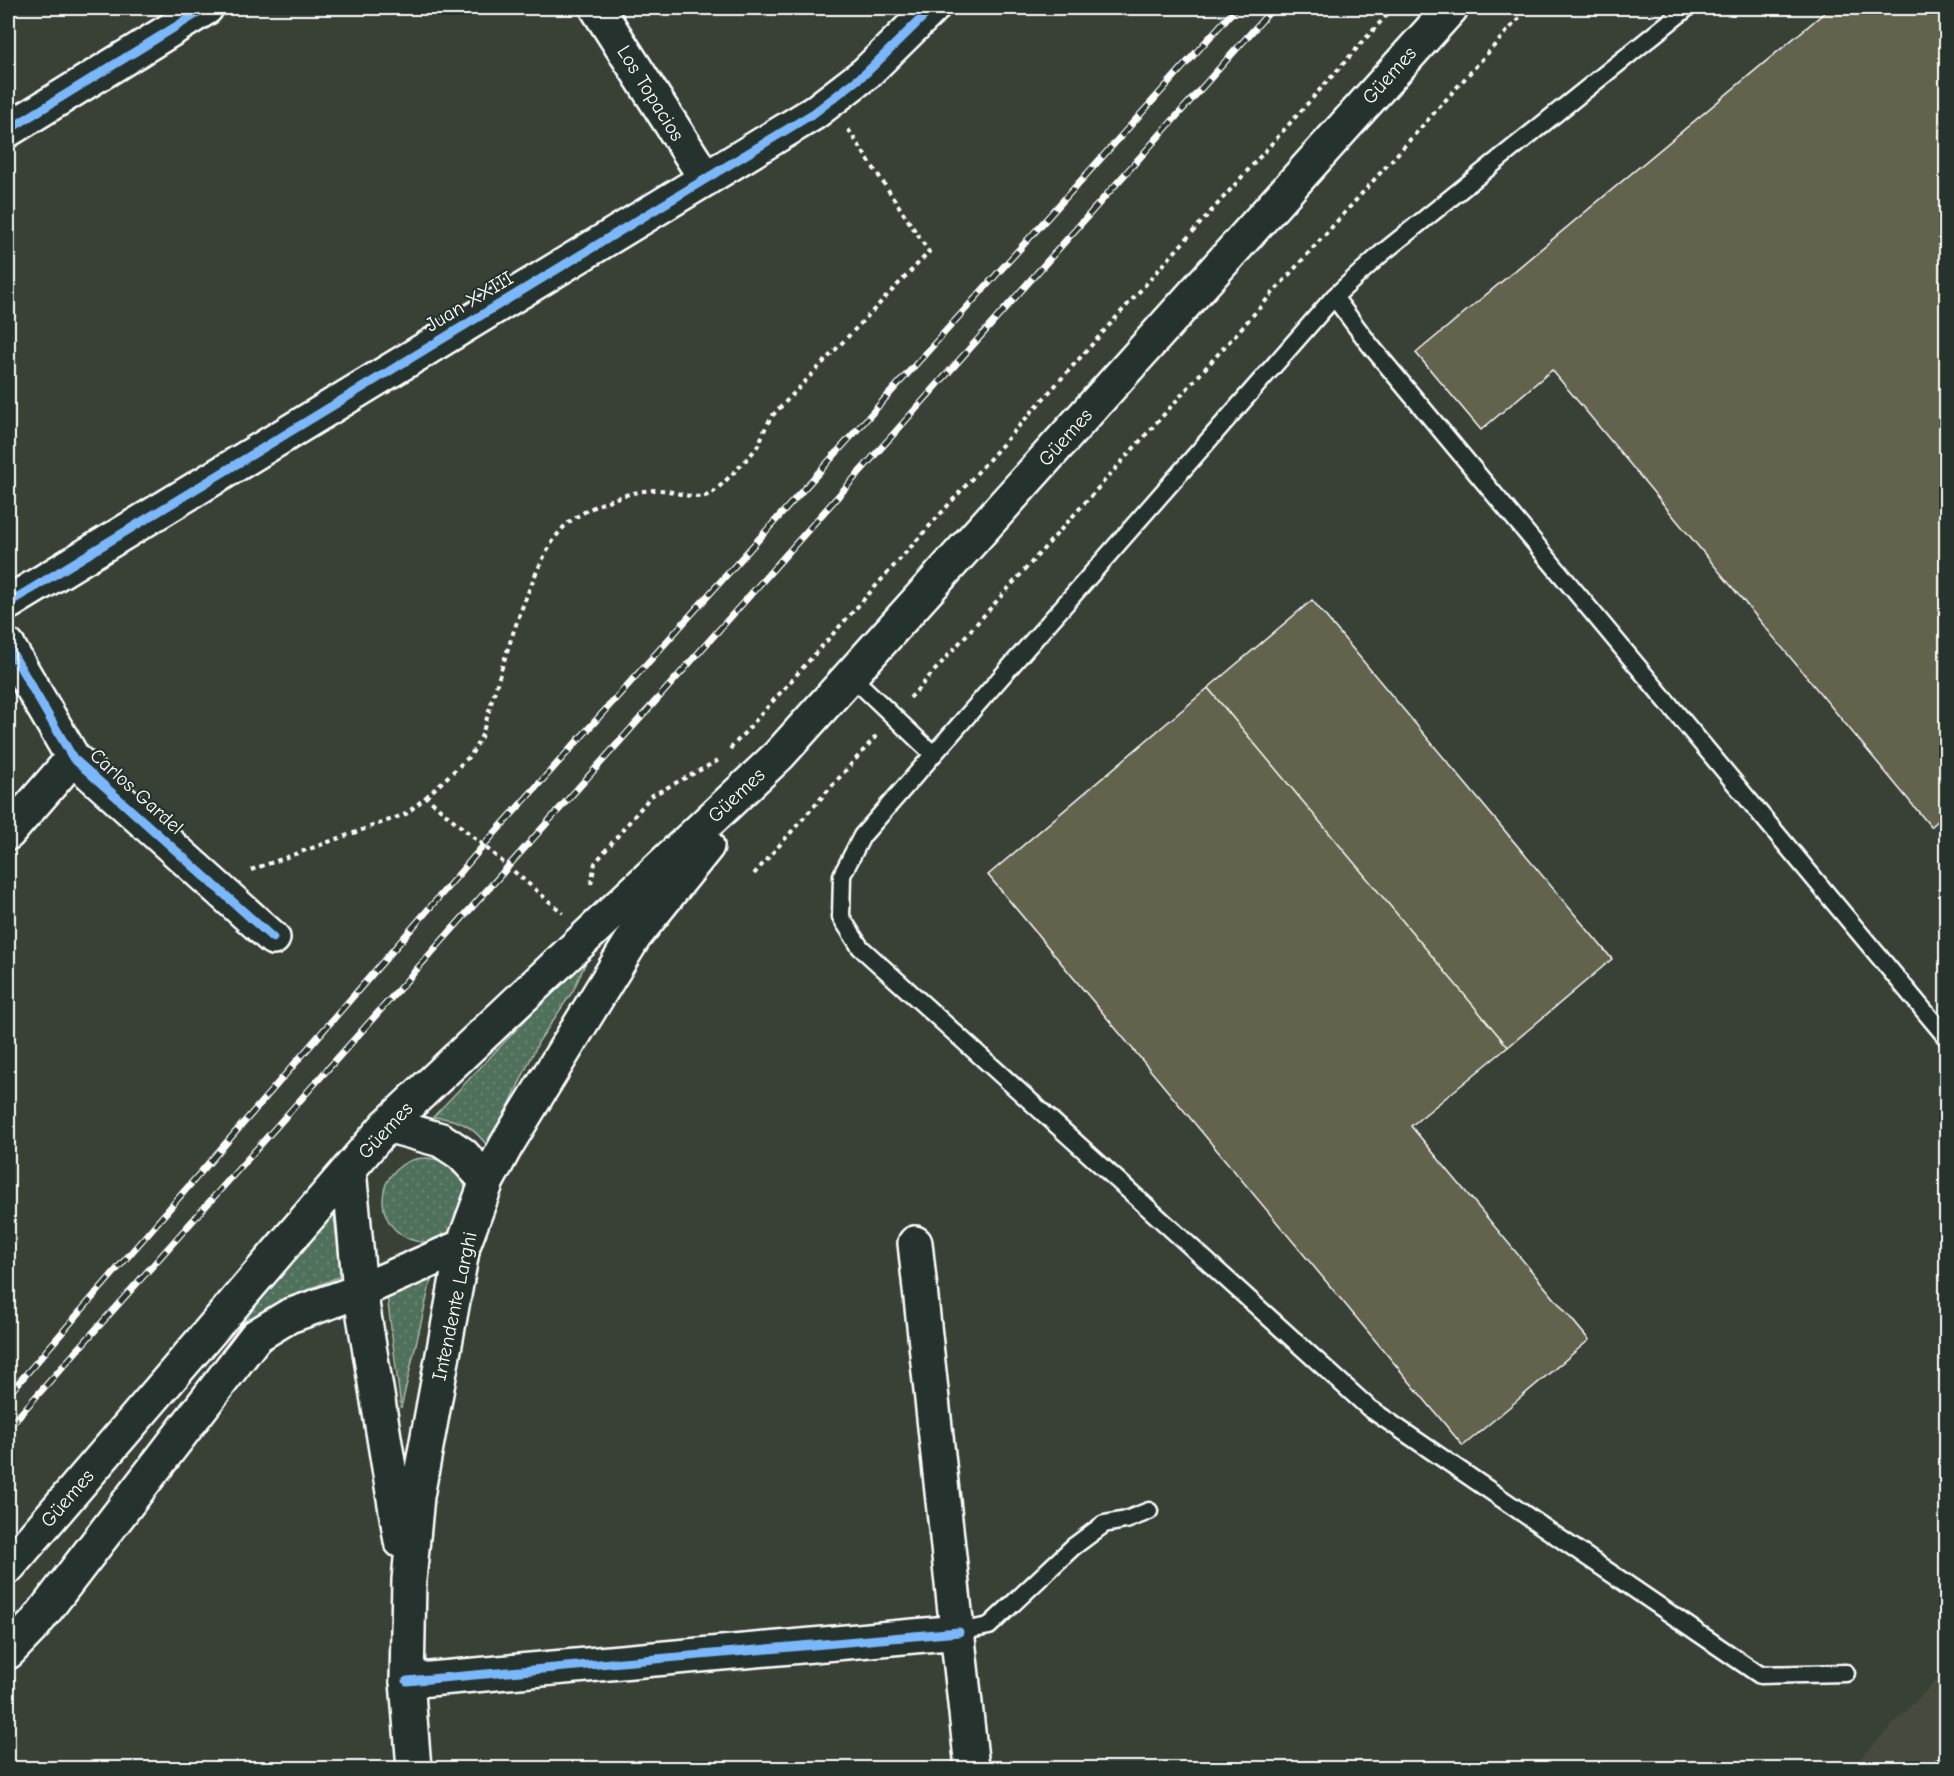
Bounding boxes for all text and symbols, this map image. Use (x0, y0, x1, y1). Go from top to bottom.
street label: Los Topacios (612, 41, 689, 145)
street label: Güemes (1358, 42, 1421, 109)
street label: Juan XXIII (421, 266, 517, 337)
street label: Güemes (1034, 404, 1097, 471)
street label: Carlos Gardel (85, 744, 188, 839)
street label: Güemes (703, 763, 770, 827)
street label: Güemes (353, 1097, 417, 1164)
street label: Intendente Larghi (427, 1229, 482, 1383)
street label: Güemes (36, 1465, 99, 1532)

